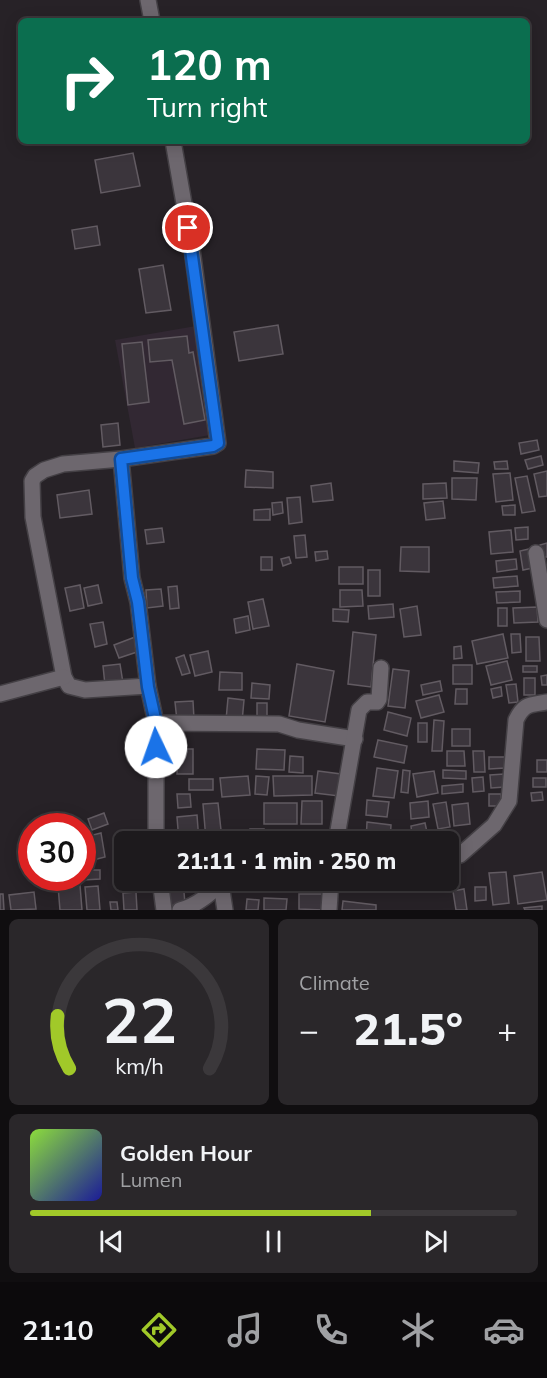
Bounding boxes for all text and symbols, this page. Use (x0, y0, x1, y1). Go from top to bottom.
text: 120 m (147, 38, 272, 91)
icon: right (48, 42, 126, 120)
text: Turn right (147, 90, 267, 124)
pin (162, 202, 213, 253)
icon: arrive (171, 211, 204, 244)
position arrow (124, 715, 188, 779)
speed limit sign: 30 (18, 813, 96, 891)
text: 21:11 · 1 min · 250 m (177, 847, 396, 875)
text: Climate (299, 970, 370, 995)
text: 22 (102, 980, 176, 1059)
text: 21.5° (353, 1000, 463, 1056)
text: − (299, 1009, 319, 1050)
text: + (497, 1009, 517, 1050)
text: km/h (115, 1052, 163, 1079)
text: Golden Hour (120, 1139, 252, 1167)
text: Lumen (120, 1167, 182, 1192)
icon: previous (95, 1225, 128, 1258)
icon: pause (257, 1225, 290, 1258)
icon: next (419, 1225, 452, 1258)
icon: directions (138, 1309, 180, 1351)
icon: music (224, 1309, 266, 1351)
icon: phone (310, 1309, 352, 1351)
icon: climate (397, 1309, 439, 1351)
icon: car (483, 1309, 525, 1351)
text: 21:10 (22, 1313, 94, 1347)

